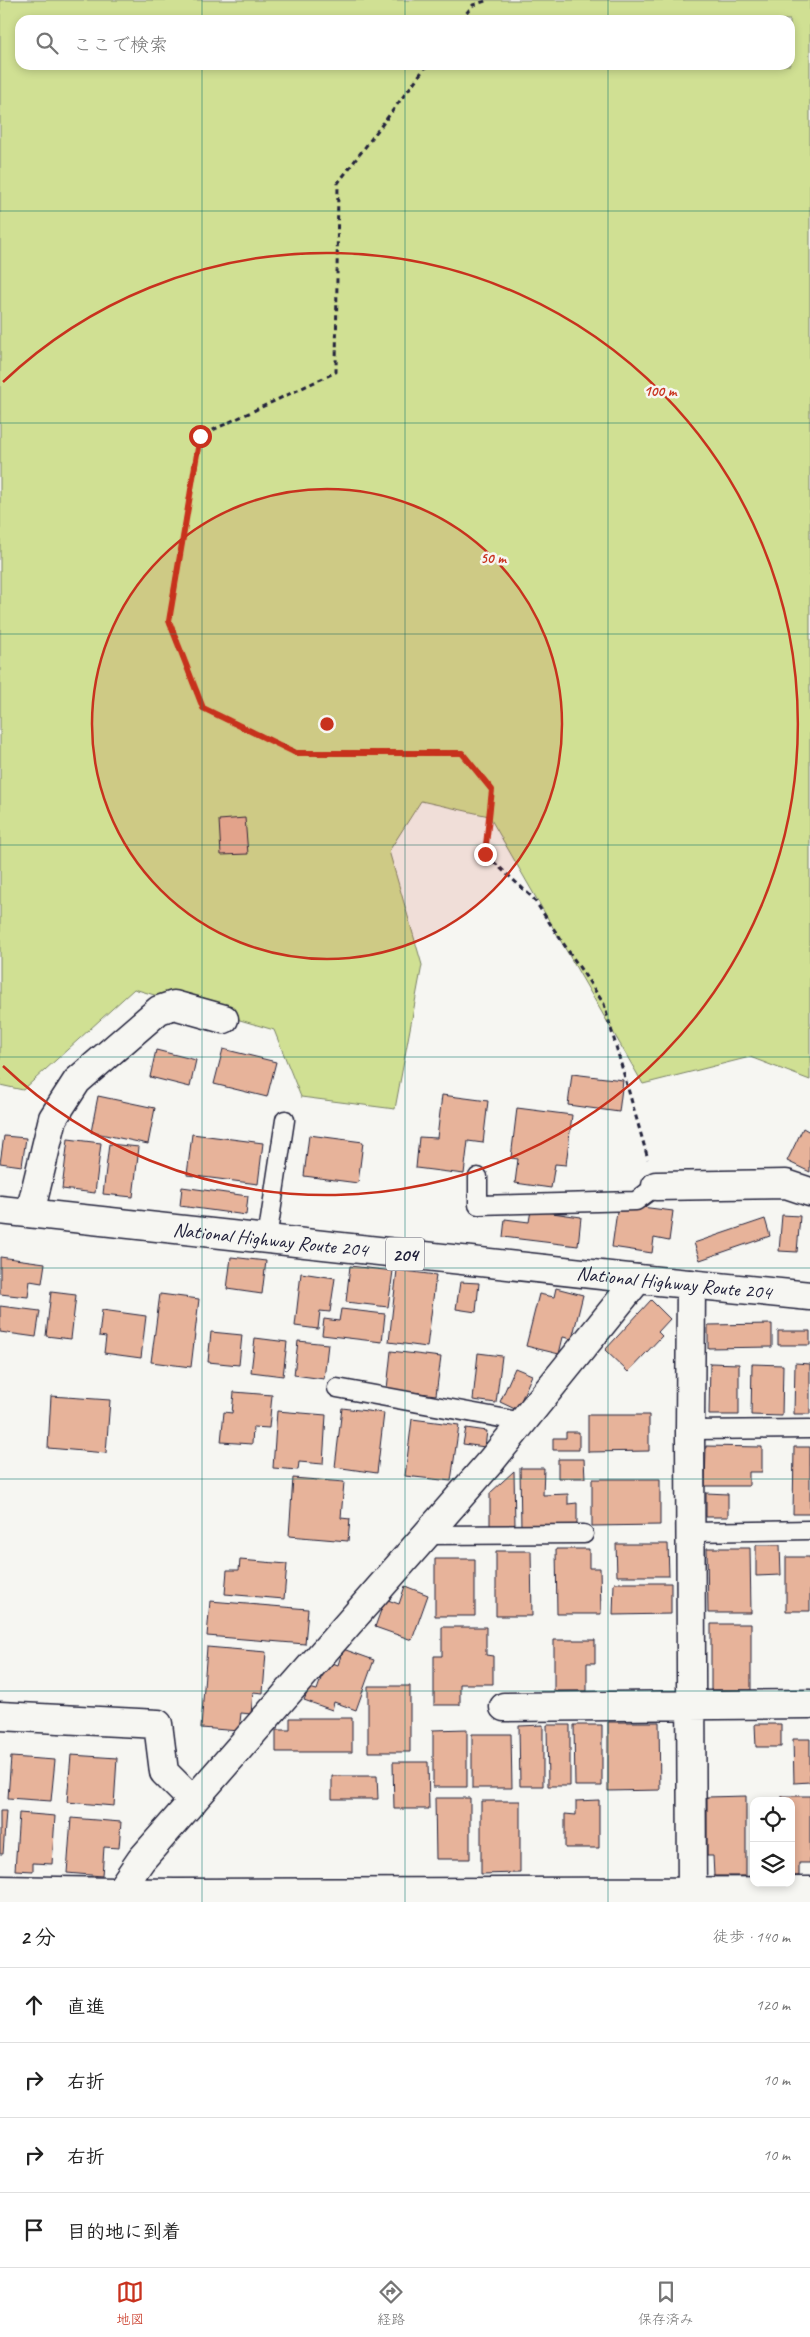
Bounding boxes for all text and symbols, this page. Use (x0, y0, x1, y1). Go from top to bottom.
search box (15, 15, 795, 70)
icon: search (33, 29, 61, 57)
text: ここで検索 (73, 33, 168, 57)
text: 100 m (644, 382, 678, 401)
route start (189, 425, 212, 448)
text: 50 m (480, 549, 507, 568)
centre of rings (318, 715, 336, 733)
route end (474, 843, 497, 866)
street label: National Highway Route 204 (172, 1217, 371, 1263)
road number: 204 (386, 1238, 424, 1270)
street label: National Highway Route 204 (575, 1260, 775, 1305)
map controls (750, 1797, 795, 1887)
button: locate (750, 1797, 795, 1842)
button: layers (750, 1842, 795, 1887)
text: 2 分 (20, 1924, 56, 1950)
text: 徒歩 · 140 m (713, 1927, 790, 1947)
icon: ahead (20, 1991, 48, 2019)
text: 直進 (67, 1995, 105, 2019)
text: 120 m (756, 1995, 790, 2015)
icon: right (20, 2066, 48, 2094)
text: 右折 (67, 2070, 105, 2094)
text: 10 m (763, 2070, 790, 2090)
icon: right (20, 2141, 48, 2169)
text: 右折 (67, 2145, 105, 2169)
text: 10 m (763, 2145, 790, 2165)
icon: arrive (20, 2216, 48, 2244)
text: 目的地に到着 (67, 2220, 181, 2244)
tab: 地図 (116, 2278, 144, 2328)
tab: 経路 (377, 2278, 405, 2328)
tab: 保存済み (638, 2278, 694, 2328)

